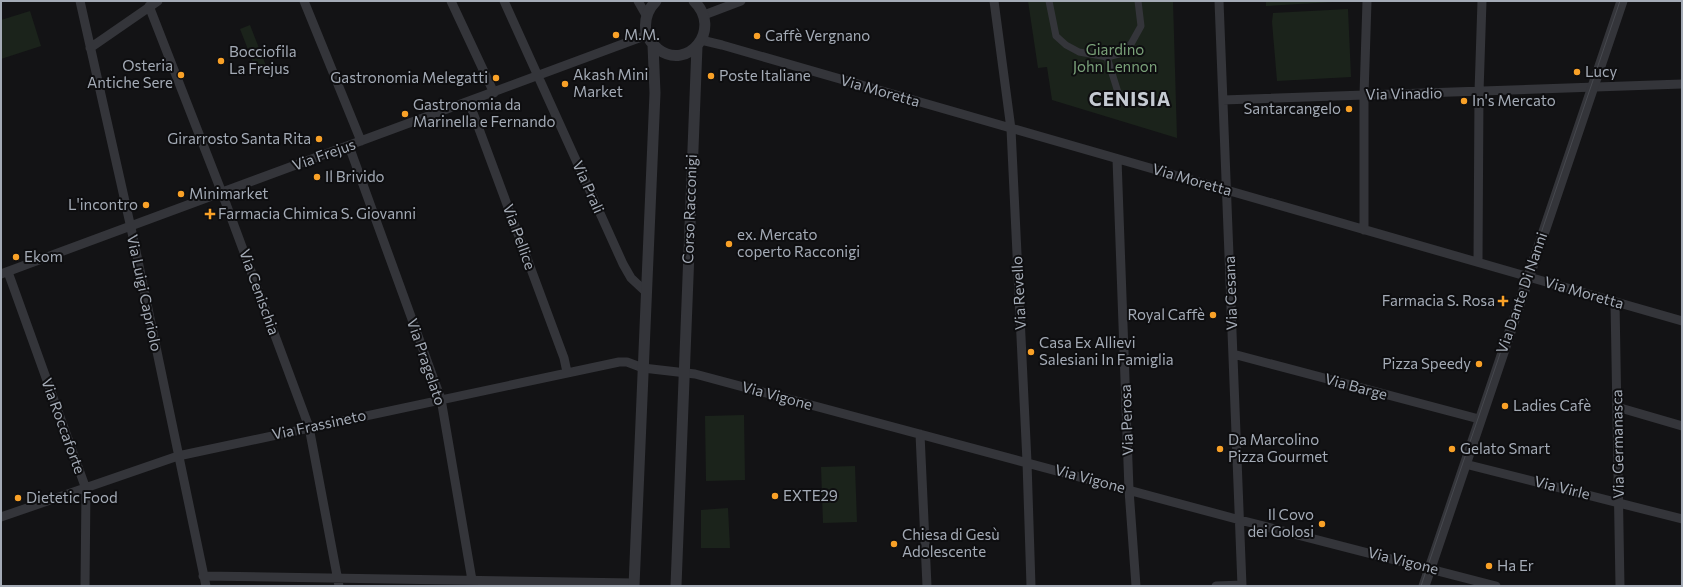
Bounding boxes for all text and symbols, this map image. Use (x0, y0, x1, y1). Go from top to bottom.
place label: M.M. (624, 25, 660, 43)
place label: Caffè Vergnano (765, 26, 870, 44)
marker: M.M. (611, 30, 621, 40)
marker: Caffè Vergnano (752, 31, 762, 41)
park label: Giardino John Lennon (1073, 40, 1157, 75)
place label: Bocciofila La Frejus (229, 42, 297, 77)
place label: Osteria Antiche Sere (87, 56, 173, 91)
marker: Bocciofila La Frejus (216, 56, 226, 66)
place label: Lucy (1585, 62, 1617, 80)
place label: Akash Mini Market (573, 65, 648, 100)
place label: Poste Italiane (719, 66, 811, 84)
marker: Lucy (1572, 67, 1582, 77)
place label: Gastronomia Melegatti (330, 68, 488, 86)
marker: Osteria Antiche Sere (176, 70, 186, 80)
street label: Via Moretta (838, 70, 922, 110)
marker: Poste Italiane (706, 71, 716, 81)
marker: Gastronomia Melegatti (491, 73, 501, 83)
marker: Akash Mini Market (560, 79, 570, 89)
street label: Via Vinadio (1365, 83, 1443, 103)
district label: CENISIA (1089, 87, 1171, 110)
place label: In's Mercato (1472, 91, 1556, 109)
place label: Gastronomia da Marinella e Fernando (413, 95, 555, 130)
marker: In's Mercato (1459, 96, 1469, 106)
place label: Santarcangelo (1244, 99, 1341, 117)
marker: Santarcangelo (1344, 104, 1354, 114)
marker: Gastronomia da Marinella e Fernando (400, 109, 410, 119)
place label: Girarrosto Santa Rita (167, 129, 311, 147)
street label: Via Frejus (290, 134, 358, 174)
marker: Girarrosto Santa Rita (314, 134, 324, 144)
street label: Corso Racconigi (678, 154, 700, 264)
street label: Via Prali (569, 158, 608, 216)
street label: Via Moretta (1150, 159, 1234, 199)
place label: Il Brivido (325, 167, 385, 185)
marker: Il Brivido (312, 172, 322, 182)
place label: Minimarket (189, 184, 268, 202)
marker: Minimarket (176, 189, 186, 199)
place label: L'incontro (68, 195, 138, 213)
marker: L'incontro (141, 200, 151, 210)
street label: Via Pellice (500, 201, 540, 272)
place label: Farmacia Chimica S. Giovanni (218, 204, 416, 222)
marker: Farmacia Chimica S. Giovanni (205, 209, 215, 219)
place label: ex. Mercato coperto Racconigi (737, 225, 860, 260)
street label: Via Dante Di Nanni (1492, 230, 1550, 356)
street label: Via Luigi Capriolo (124, 233, 166, 353)
marker: ex. Mercato coperto Racconigi (724, 239, 734, 249)
street label: Via Cenischia (236, 246, 284, 337)
place label: Ekom (24, 247, 63, 265)
marker: Ekom (11, 252, 21, 262)
street label: Via Revello (1007, 256, 1029, 331)
street label: Via Cesana (1220, 256, 1240, 330)
street label: Via Moretta (1542, 272, 1626, 312)
place label: Farmacia S. Rosa (1382, 291, 1495, 309)
marker: Farmacia S. Rosa (1498, 296, 1508, 306)
place label: Royal Caffè (1127, 305, 1205, 323)
marker: Royal Caffè (1208, 310, 1218, 320)
street label: Via Pragelato (404, 316, 450, 407)
place label: Casa Ex Allievi Salesiani In Famiglia (1039, 333, 1174, 368)
marker: Casa Ex Allievi Salesiani In Famiglia (1026, 347, 1036, 357)
place label: Pizza Speedy (1382, 354, 1471, 372)
marker: Pizza Speedy (1474, 359, 1484, 369)
street label: Via Barge (1323, 369, 1390, 403)
street label: Via Roccaforte (38, 375, 90, 476)
street label: Via Vigone (740, 377, 815, 413)
street label: Via Perosa (1116, 384, 1136, 456)
street label: Via Germanasca (1607, 389, 1627, 499)
place label: Ladies Cafè (1513, 396, 1591, 414)
marker: Ladies Cafè (1500, 401, 1510, 411)
street label: Via Frassineto (270, 405, 368, 443)
place label: Da Marcolino Pizza Gourmet (1228, 430, 1328, 465)
place label: Gelato Smart (1460, 439, 1550, 457)
marker: Da Marcolino Pizza Gourmet (1215, 444, 1225, 454)
marker: Gelato Smart (1447, 444, 1457, 454)
street label: Via Vigone (1053, 460, 1128, 496)
street label: Via Virle (1533, 471, 1592, 503)
place label: EXTE29 (783, 486, 838, 504)
place label: Dietetic Food (26, 488, 118, 506)
marker: EXTE29 (770, 491, 780, 501)
marker: Dietetic Food (13, 493, 23, 503)
place label: Il Covo dei Golosi (1247, 505, 1314, 540)
marker: Il Covo dei Golosi (1317, 519, 1327, 529)
place label: Chiesa di Gesù Adolescente (902, 525, 1000, 560)
marker: Chiesa di Gesù Adolescente (889, 539, 899, 549)
street label: Via Vigone (1366, 543, 1441, 578)
place label: Ha Er (1497, 556, 1534, 574)
marker: Ha Er (1484, 561, 1494, 571)

